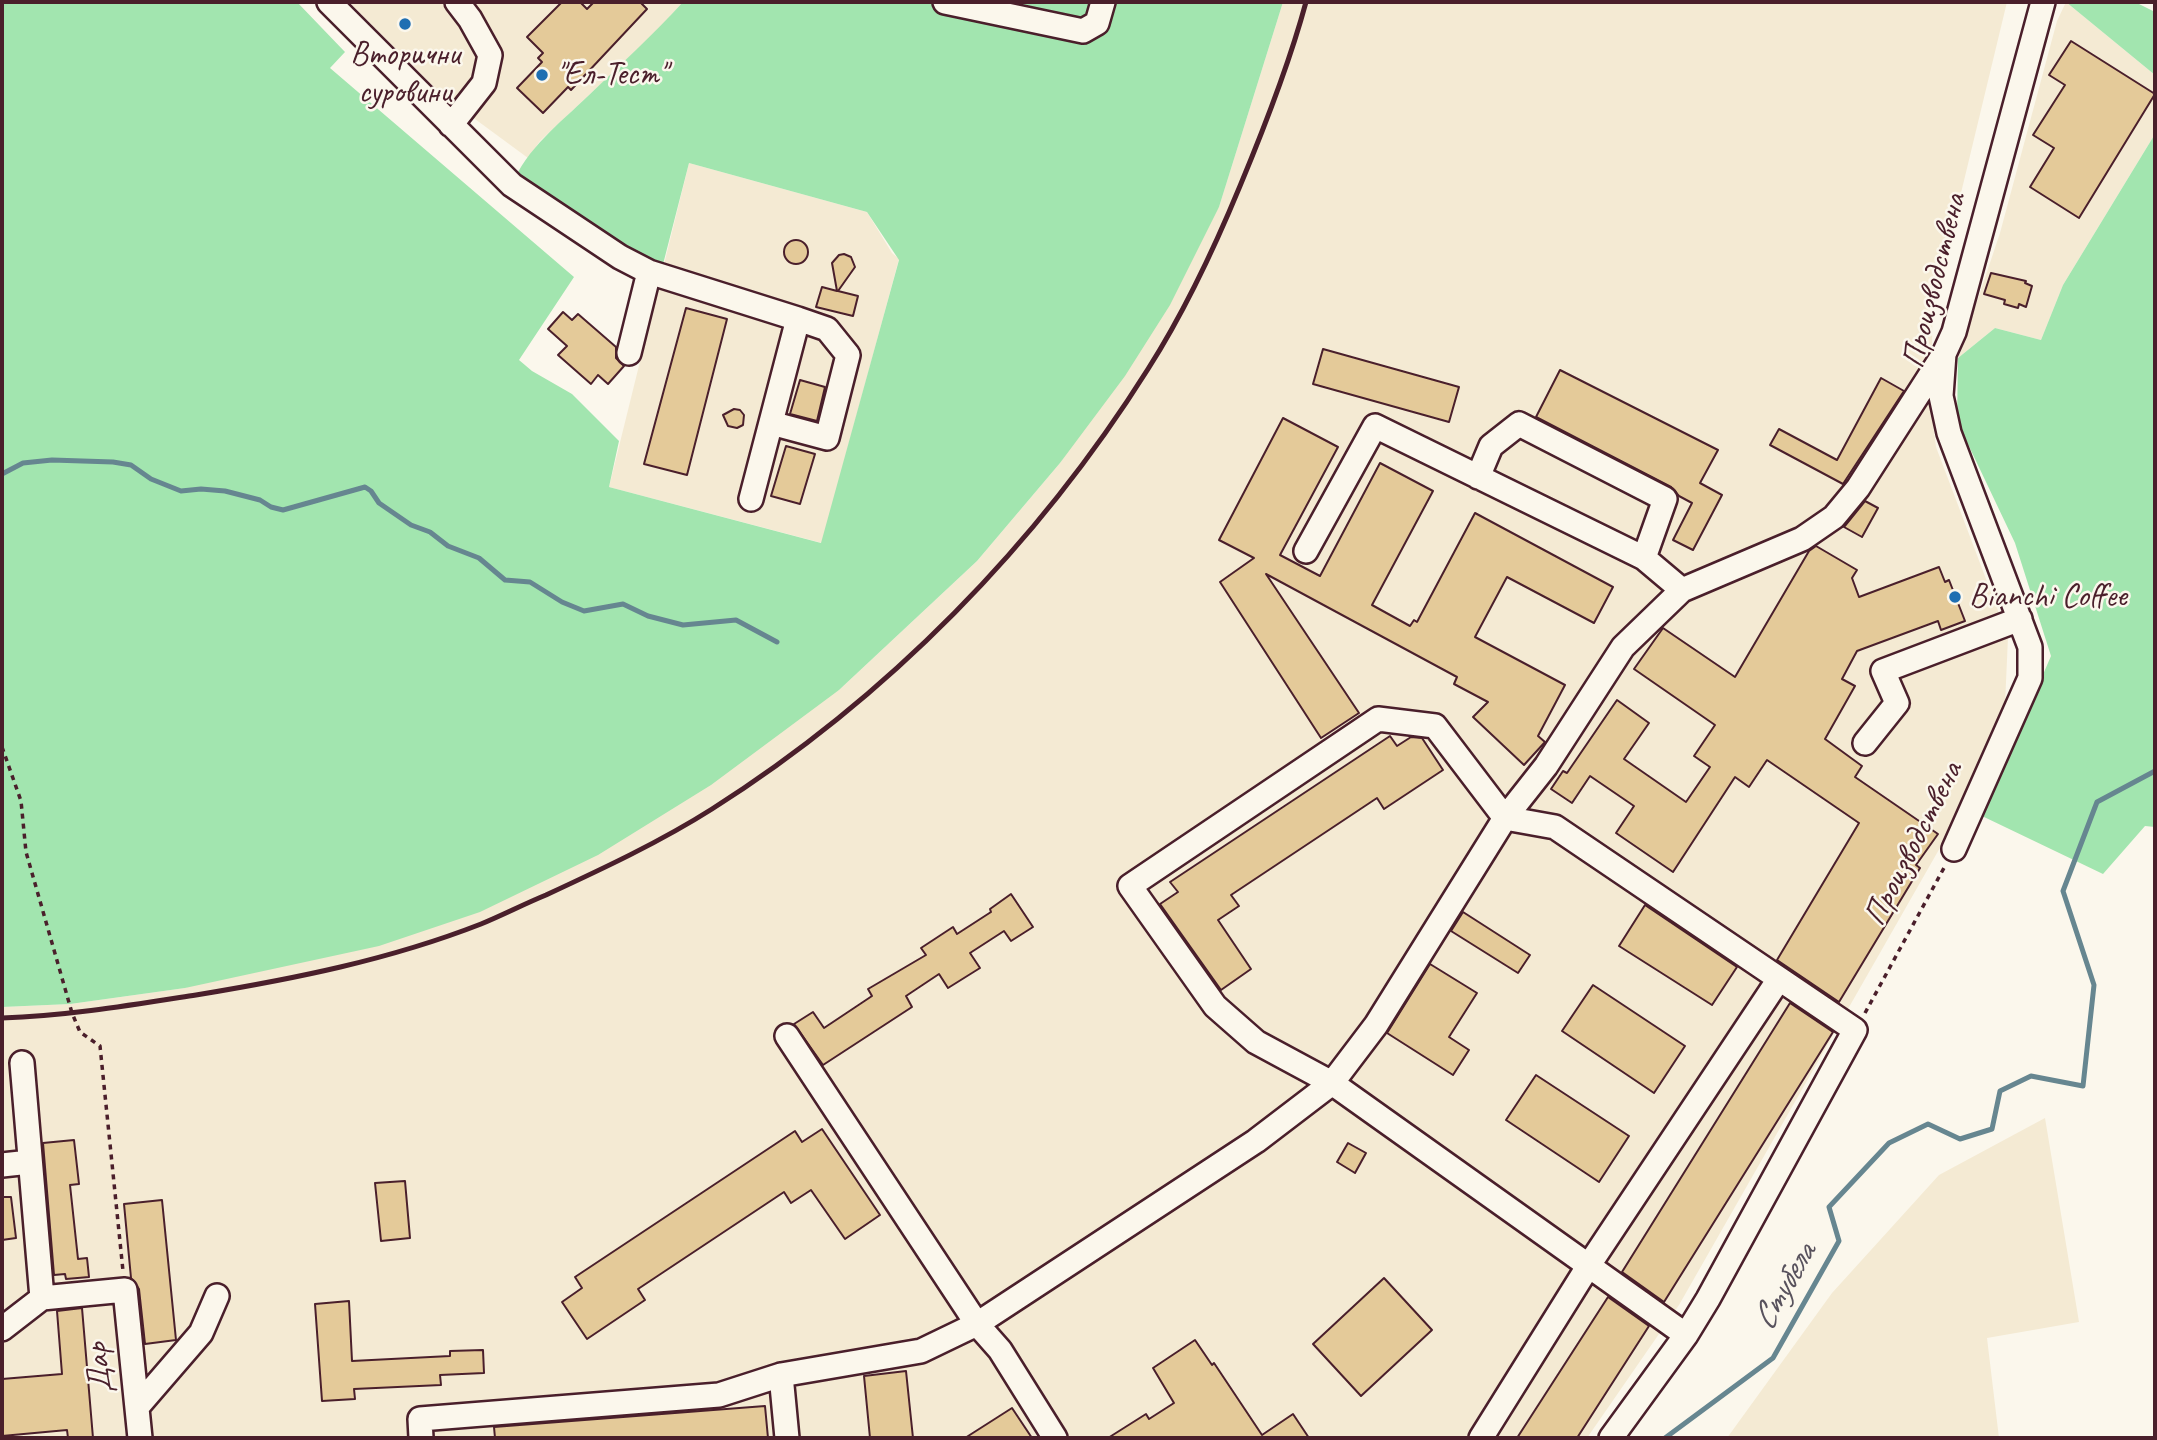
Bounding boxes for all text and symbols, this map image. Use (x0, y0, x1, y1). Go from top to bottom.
marker: Вторични суровини (397, 16, 413, 32)
place label: Вторични суровини (350, 35, 460, 113)
place label: "Ел-Тест" (556, 55, 666, 95)
marker: "Ел-Тест" (534, 67, 550, 83)
street label: Производствена (1894, 189, 1976, 373)
place label: Bianchi Coffee (1969, 577, 2127, 617)
marker: Bianchi Coffee (1947, 589, 1963, 605)
street label: Производствена (1856, 755, 1972, 933)
water label: Стубела (1744, 1236, 1826, 1338)
street label: Дар (78, 1341, 122, 1395)

